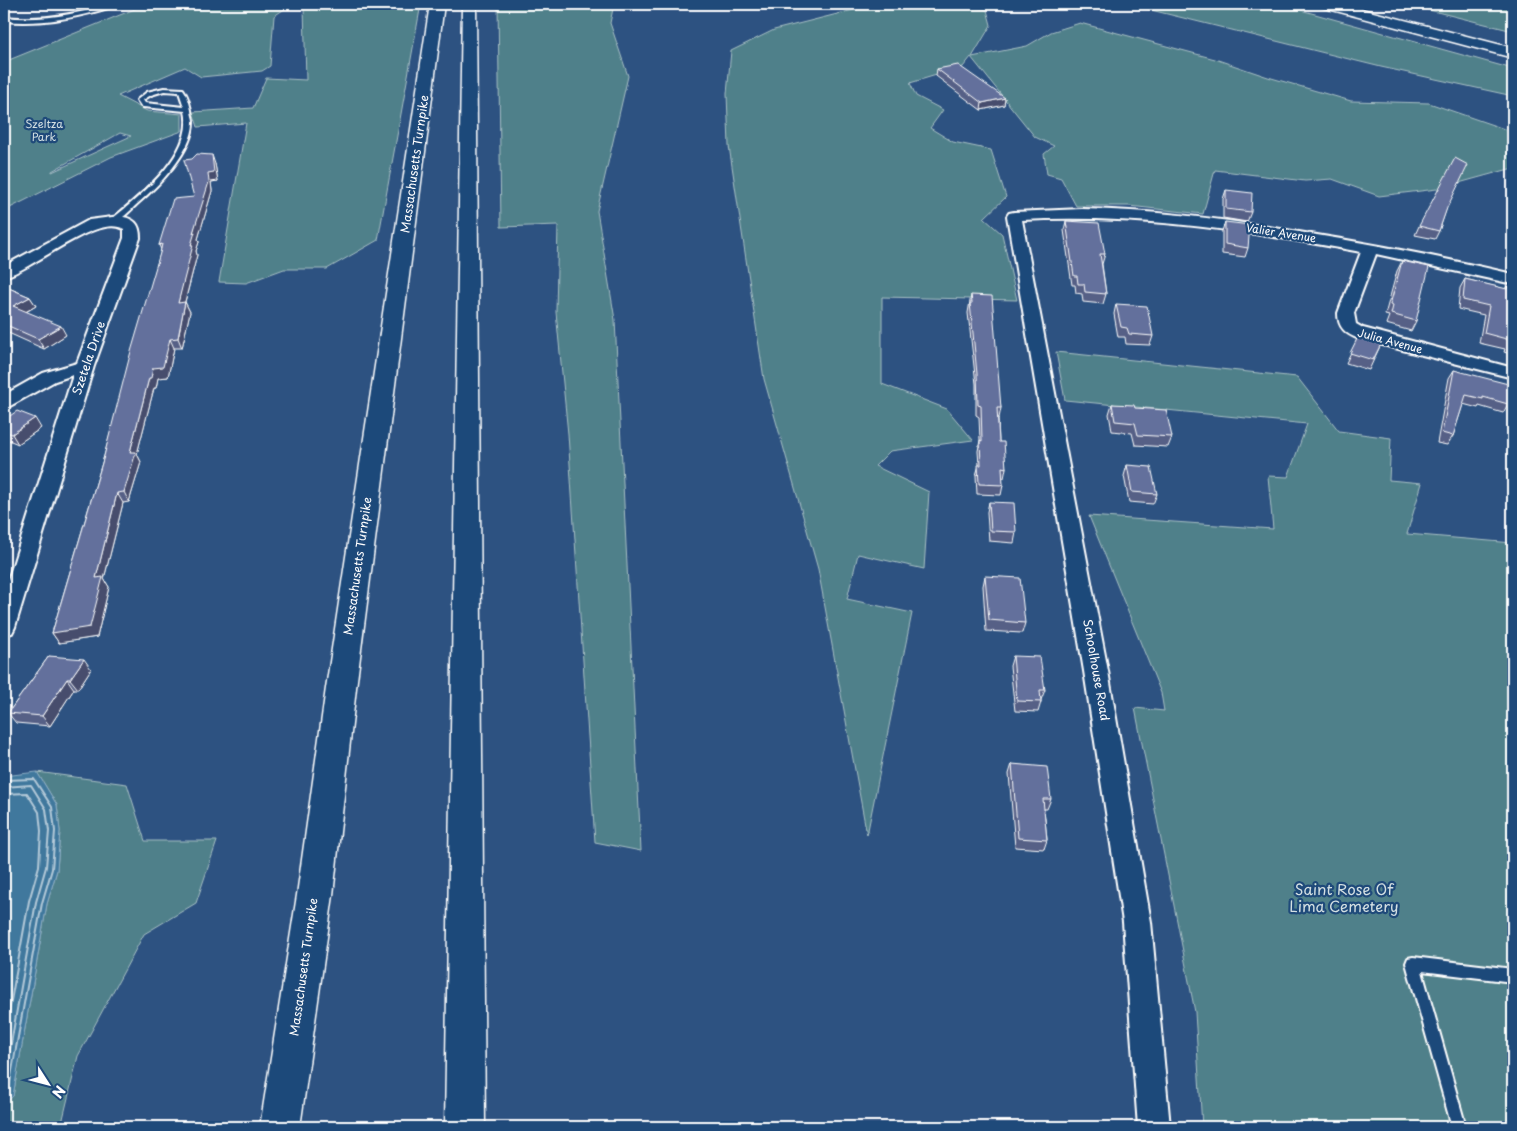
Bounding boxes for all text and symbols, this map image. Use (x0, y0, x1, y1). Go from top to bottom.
street label: Massachusetts Turnpike (395, 94, 433, 234)
park label: Szeltza Park (25, 115, 63, 145)
street label: Valier Avenue (1245, 219, 1317, 246)
street label: Szetela Drive (67, 318, 109, 397)
street label: Julia Avenue (1356, 324, 1425, 357)
street label: Massachusetts Turnpike (338, 496, 376, 636)
street label: Schoolhouse Road (1079, 618, 1115, 722)
park label: Saint Rose Of Lima Cemetery (1289, 877, 1399, 917)
street label: Massachusetts Turnpike (284, 897, 322, 1037)
north arrow (22, 1058, 72, 1108)
text: N (47, 1081, 71, 1103)

